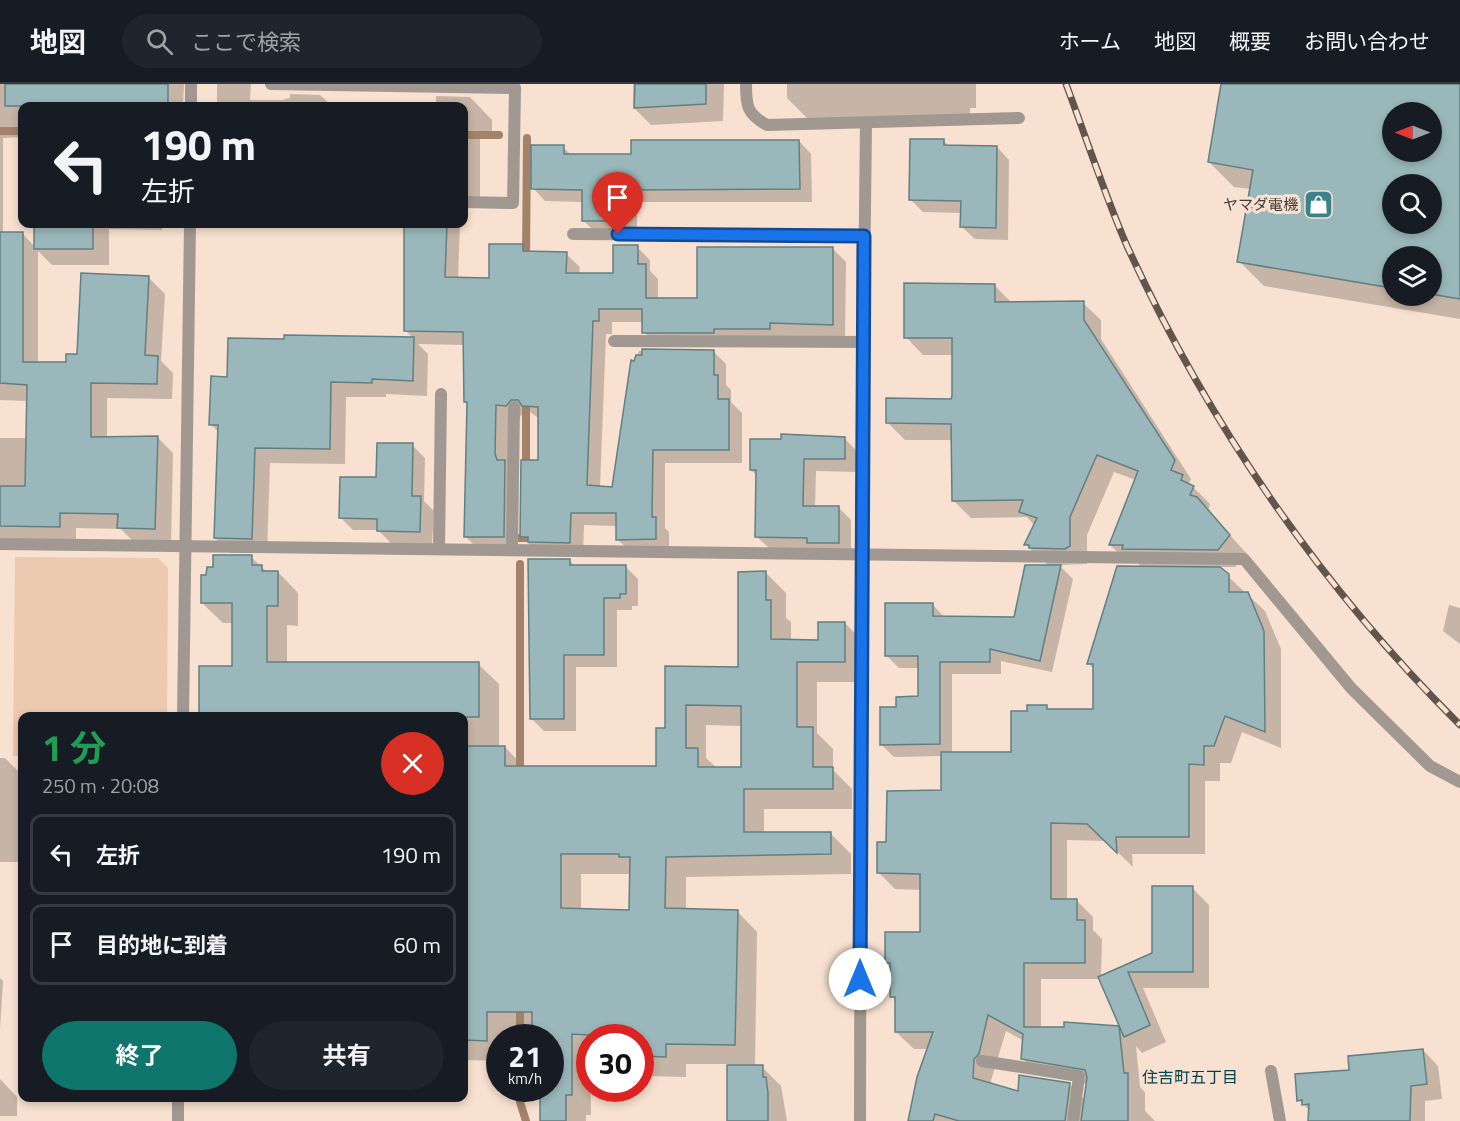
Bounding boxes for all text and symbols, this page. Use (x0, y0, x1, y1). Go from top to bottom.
search box (122, 14, 542, 68)
text: 地図 (30, 20, 86, 63)
icon: search (143, 25, 176, 58)
text: ここで検索 (191, 25, 301, 59)
text: ホーム (1059, 25, 1121, 57)
text: 地図 (1154, 25, 1196, 57)
text: 概要 (1229, 25, 1271, 57)
text: お問い合わせ (1304, 25, 1430, 57)
north arrow (1382, 102, 1442, 162)
map controls (1382, 102, 1442, 306)
text: 190 m (141, 112, 256, 176)
icon: left (42, 126, 120, 204)
text: 左折 (141, 170, 195, 211)
pin (592, 172, 643, 234)
button: search (1382, 174, 1442, 234)
icon: arrive (601, 181, 634, 214)
shop icon: ヤマダ電機 (1303, 188, 1335, 220)
place label: ヤマダ電機 (1223, 193, 1298, 216)
button: layers (1382, 246, 1442, 306)
text: 1 分 (42, 720, 106, 775)
button: close (381, 732, 444, 795)
text: 250 m · 20:08 (42, 770, 159, 801)
icon: left (45, 838, 78, 871)
text: 左折 (96, 838, 140, 872)
text: 190 m (381, 838, 441, 872)
icon: arrive (45, 928, 78, 961)
text: 目的地に到着 (96, 928, 228, 962)
text: 60 m (393, 928, 441, 962)
position arrow (828, 947, 892, 1011)
button: 終了 (42, 1021, 237, 1090)
button: 共有 (249, 1021, 444, 1090)
speed limit sign: 30 (576, 1024, 654, 1102)
text: 21 (508, 1033, 542, 1079)
district label: 住吉町五丁目 (1142, 1065, 1238, 1089)
text: km/h (508, 1067, 542, 1090)

